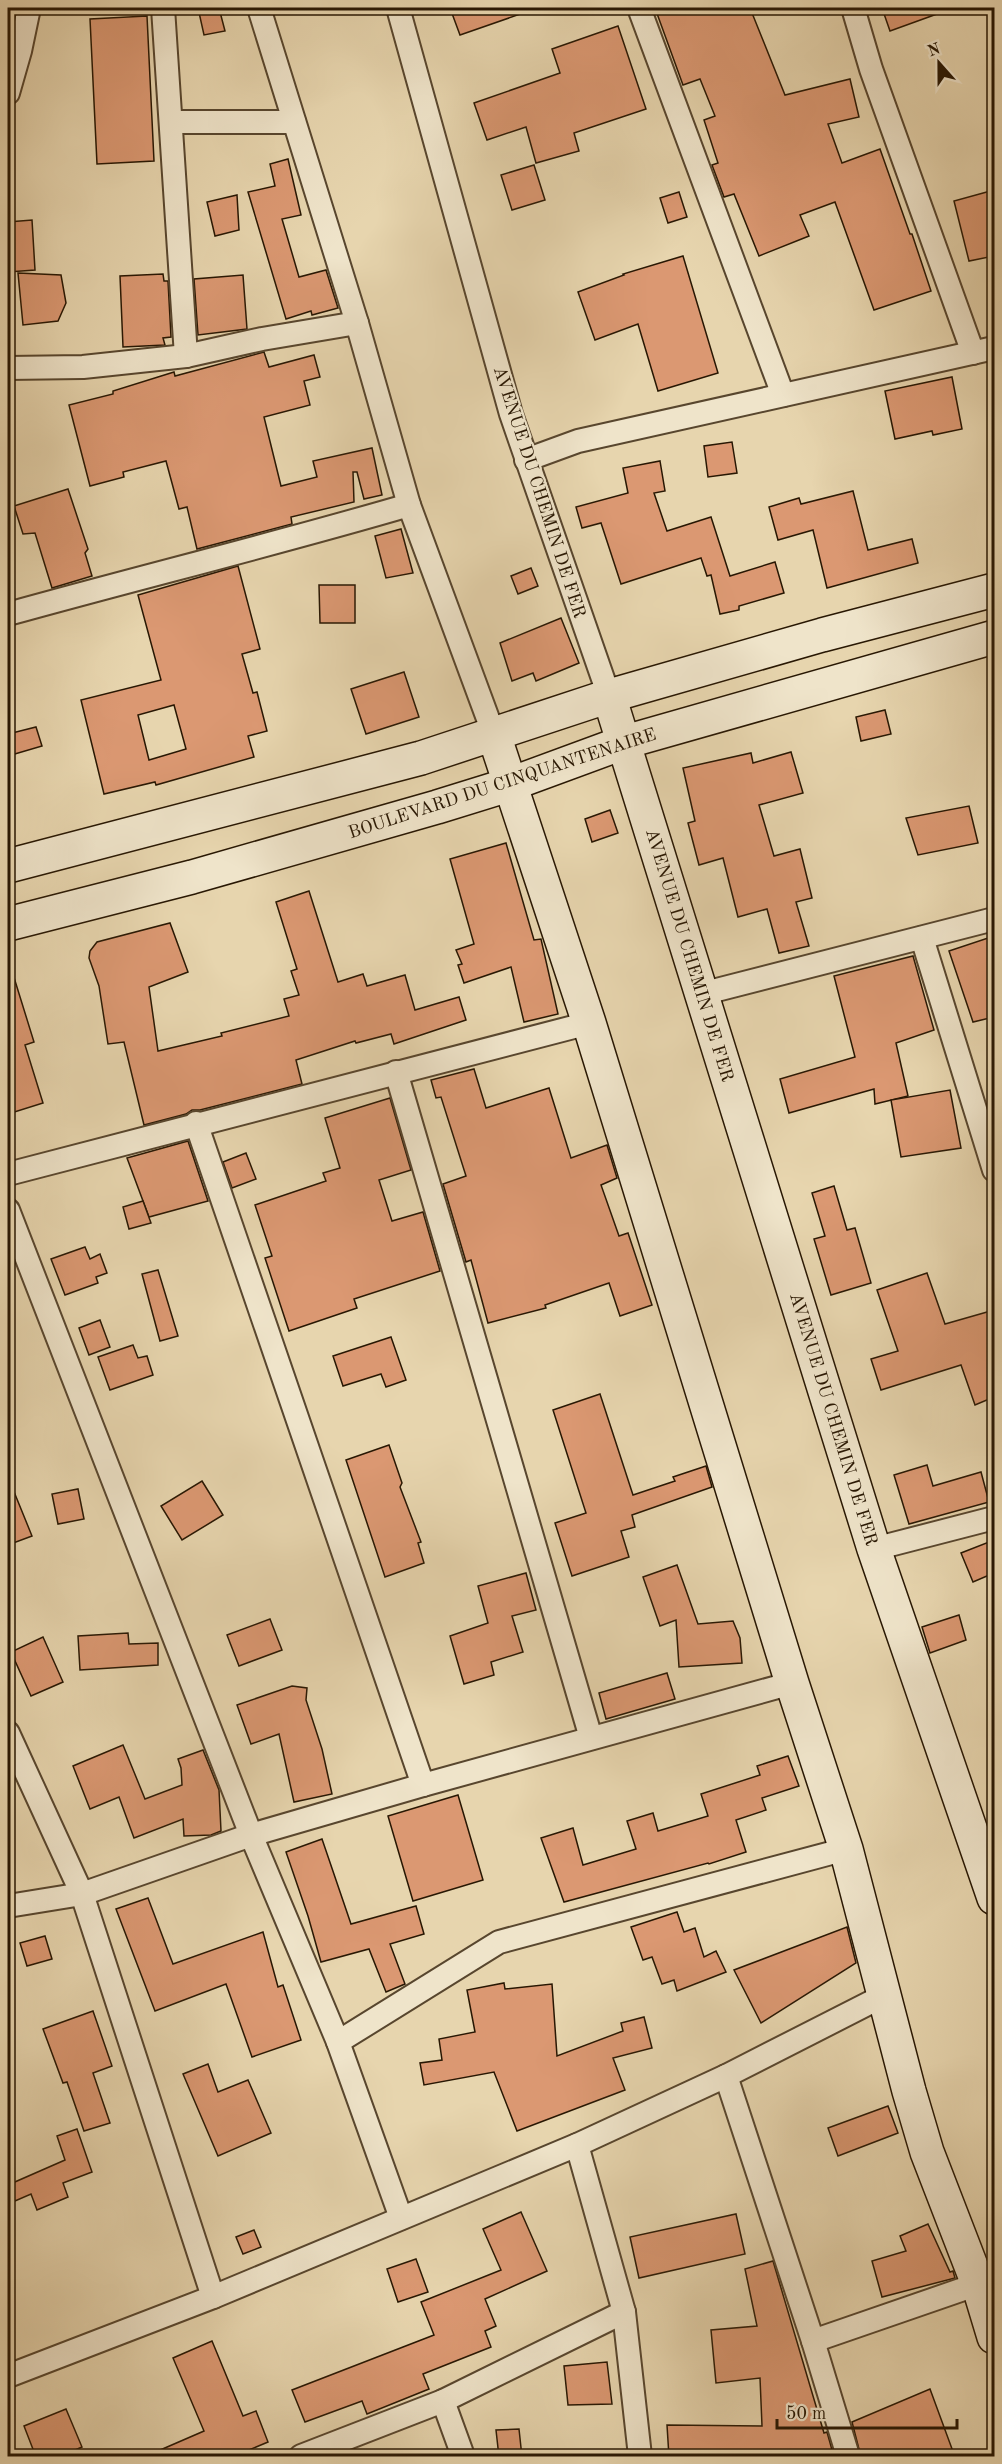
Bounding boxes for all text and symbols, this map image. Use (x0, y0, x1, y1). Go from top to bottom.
north arrow (909, 33, 969, 93)
text: N (926, 41, 944, 61)
street label: AVENUE DU CHEMIN DE FER (490, 364, 588, 621)
street label: BOULEVARD DU CINQUANTENAIRE (346, 726, 659, 842)
street label: AVENUE DU CHEMIN DE FER (642, 827, 736, 1084)
street label: AVENUE DU CHEMIN DE FER (786, 1291, 880, 1548)
scale bar (777, 2392, 957, 2430)
text: 50 m (786, 2405, 826, 2423)

